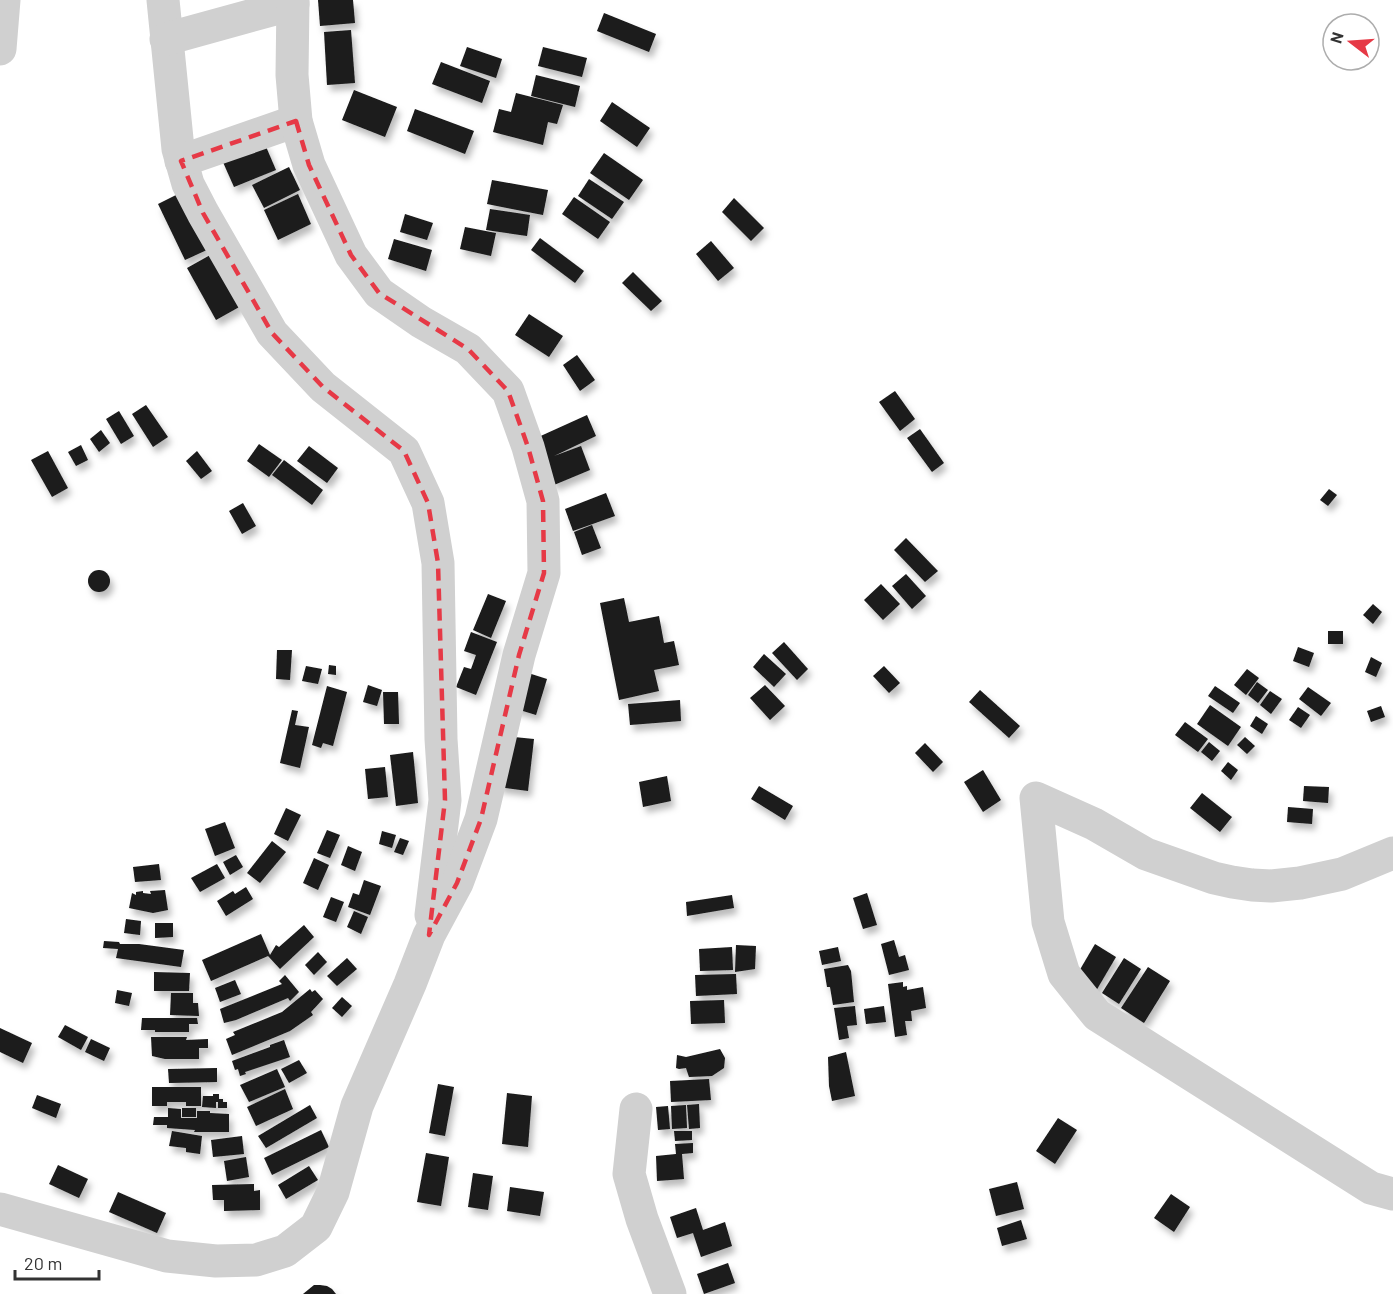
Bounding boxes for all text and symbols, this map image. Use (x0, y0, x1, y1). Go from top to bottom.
north arrow (1321, 12, 1381, 72)
text: N (1326, 30, 1347, 45)
scale bar (15, 1243, 99, 1281)
text: 20 m (24, 1252, 62, 1274)

